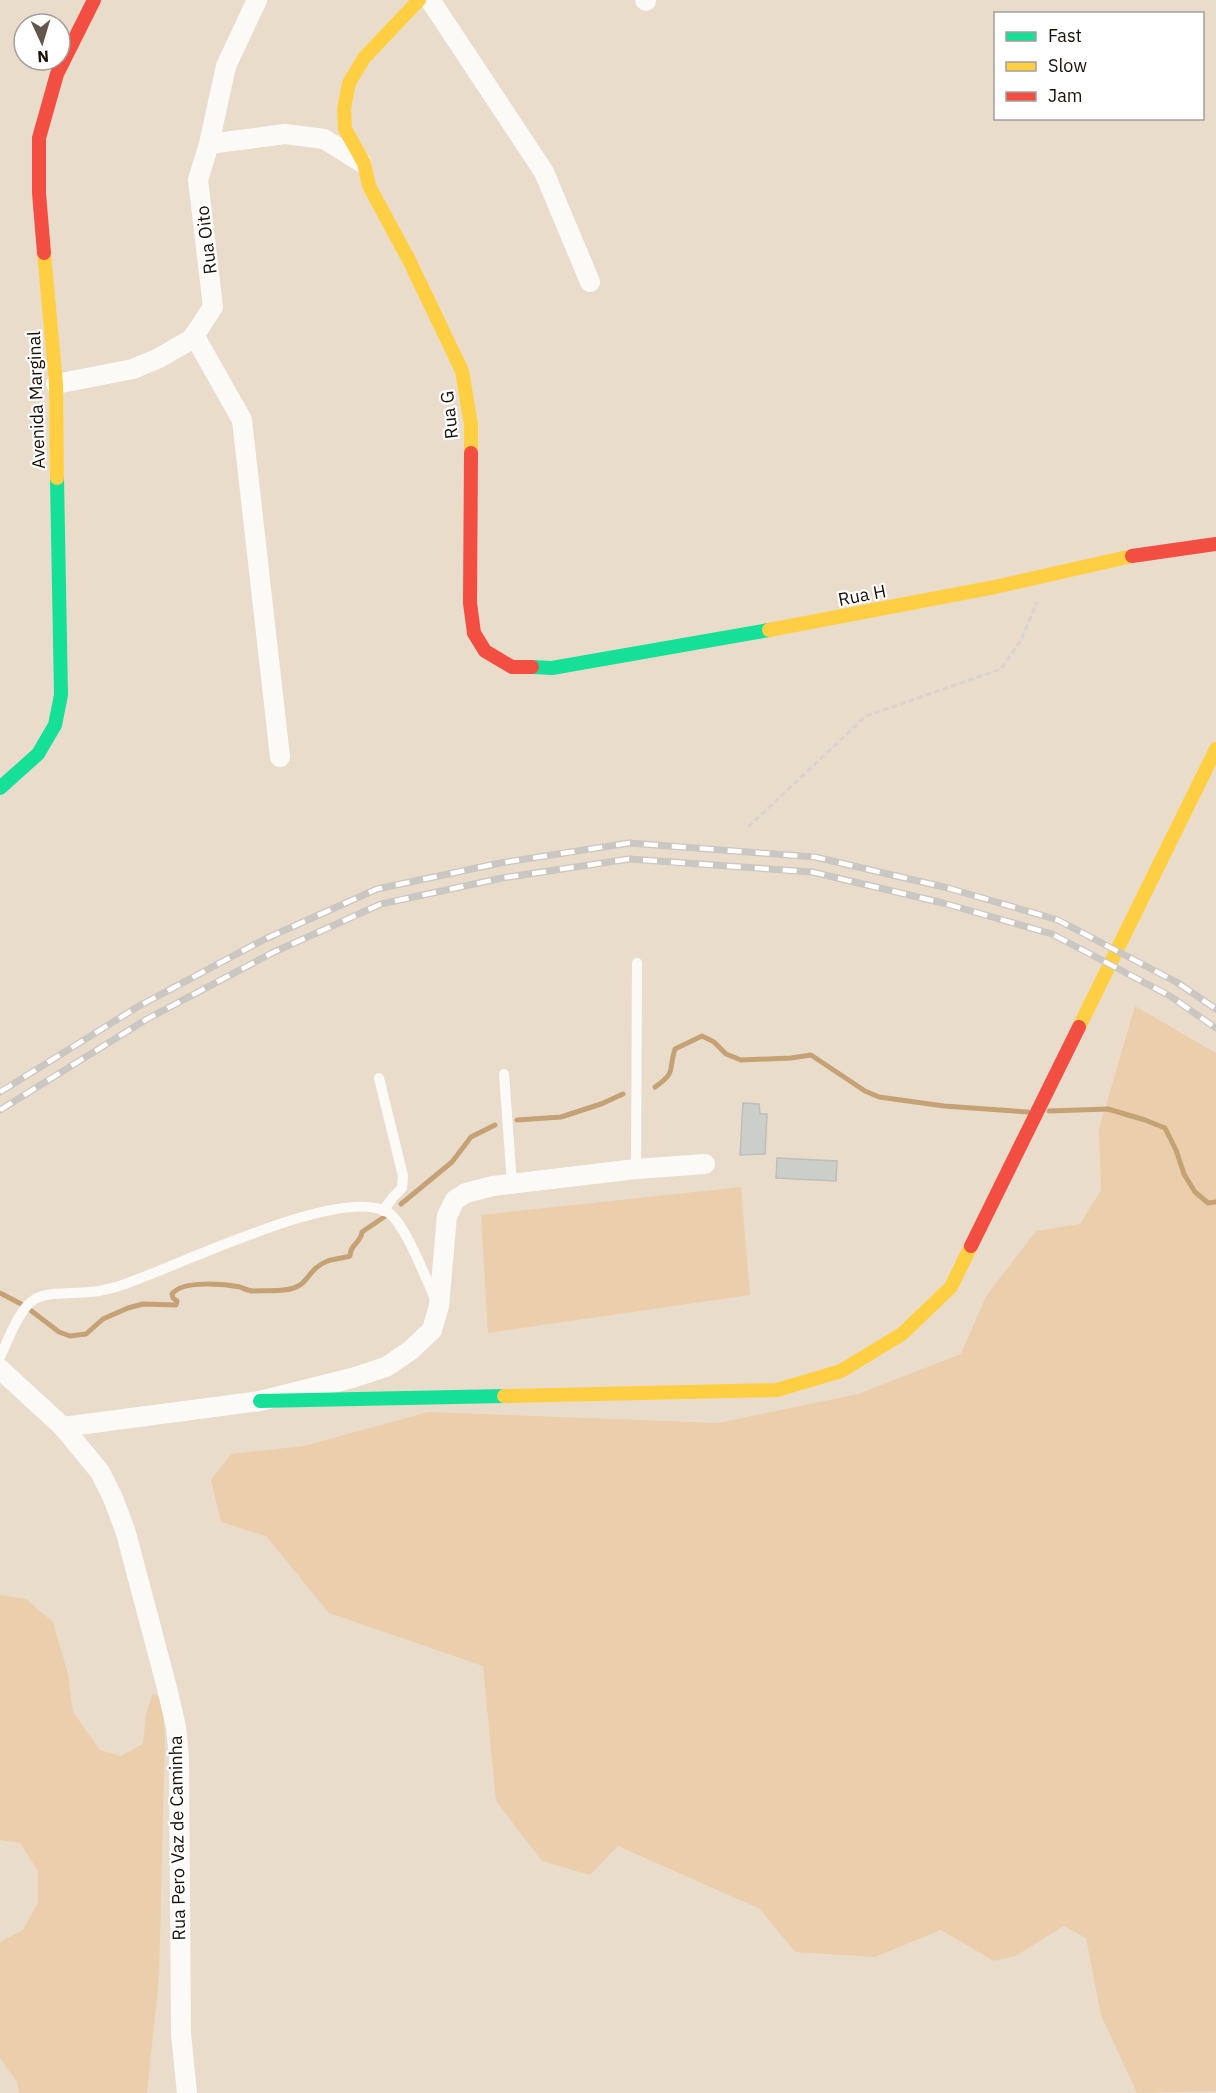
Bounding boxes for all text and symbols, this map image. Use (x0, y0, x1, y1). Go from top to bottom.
north arrow (12, 12, 72, 72)
legend (994, 12, 1204, 120)
text: Fast (1048, 24, 1082, 47)
text: N (37, 47, 50, 67)
text: Slow (1048, 54, 1087, 77)
text: Jam (1048, 84, 1083, 107)
street label: Rua Oito (190, 204, 222, 276)
street label: Avenida Marginal (22, 331, 50, 469)
street label: Rua G (435, 390, 463, 440)
street label: Rua H (836, 579, 888, 611)
street label: Rua Pero Vaz de Caminha (164, 1735, 190, 1941)

